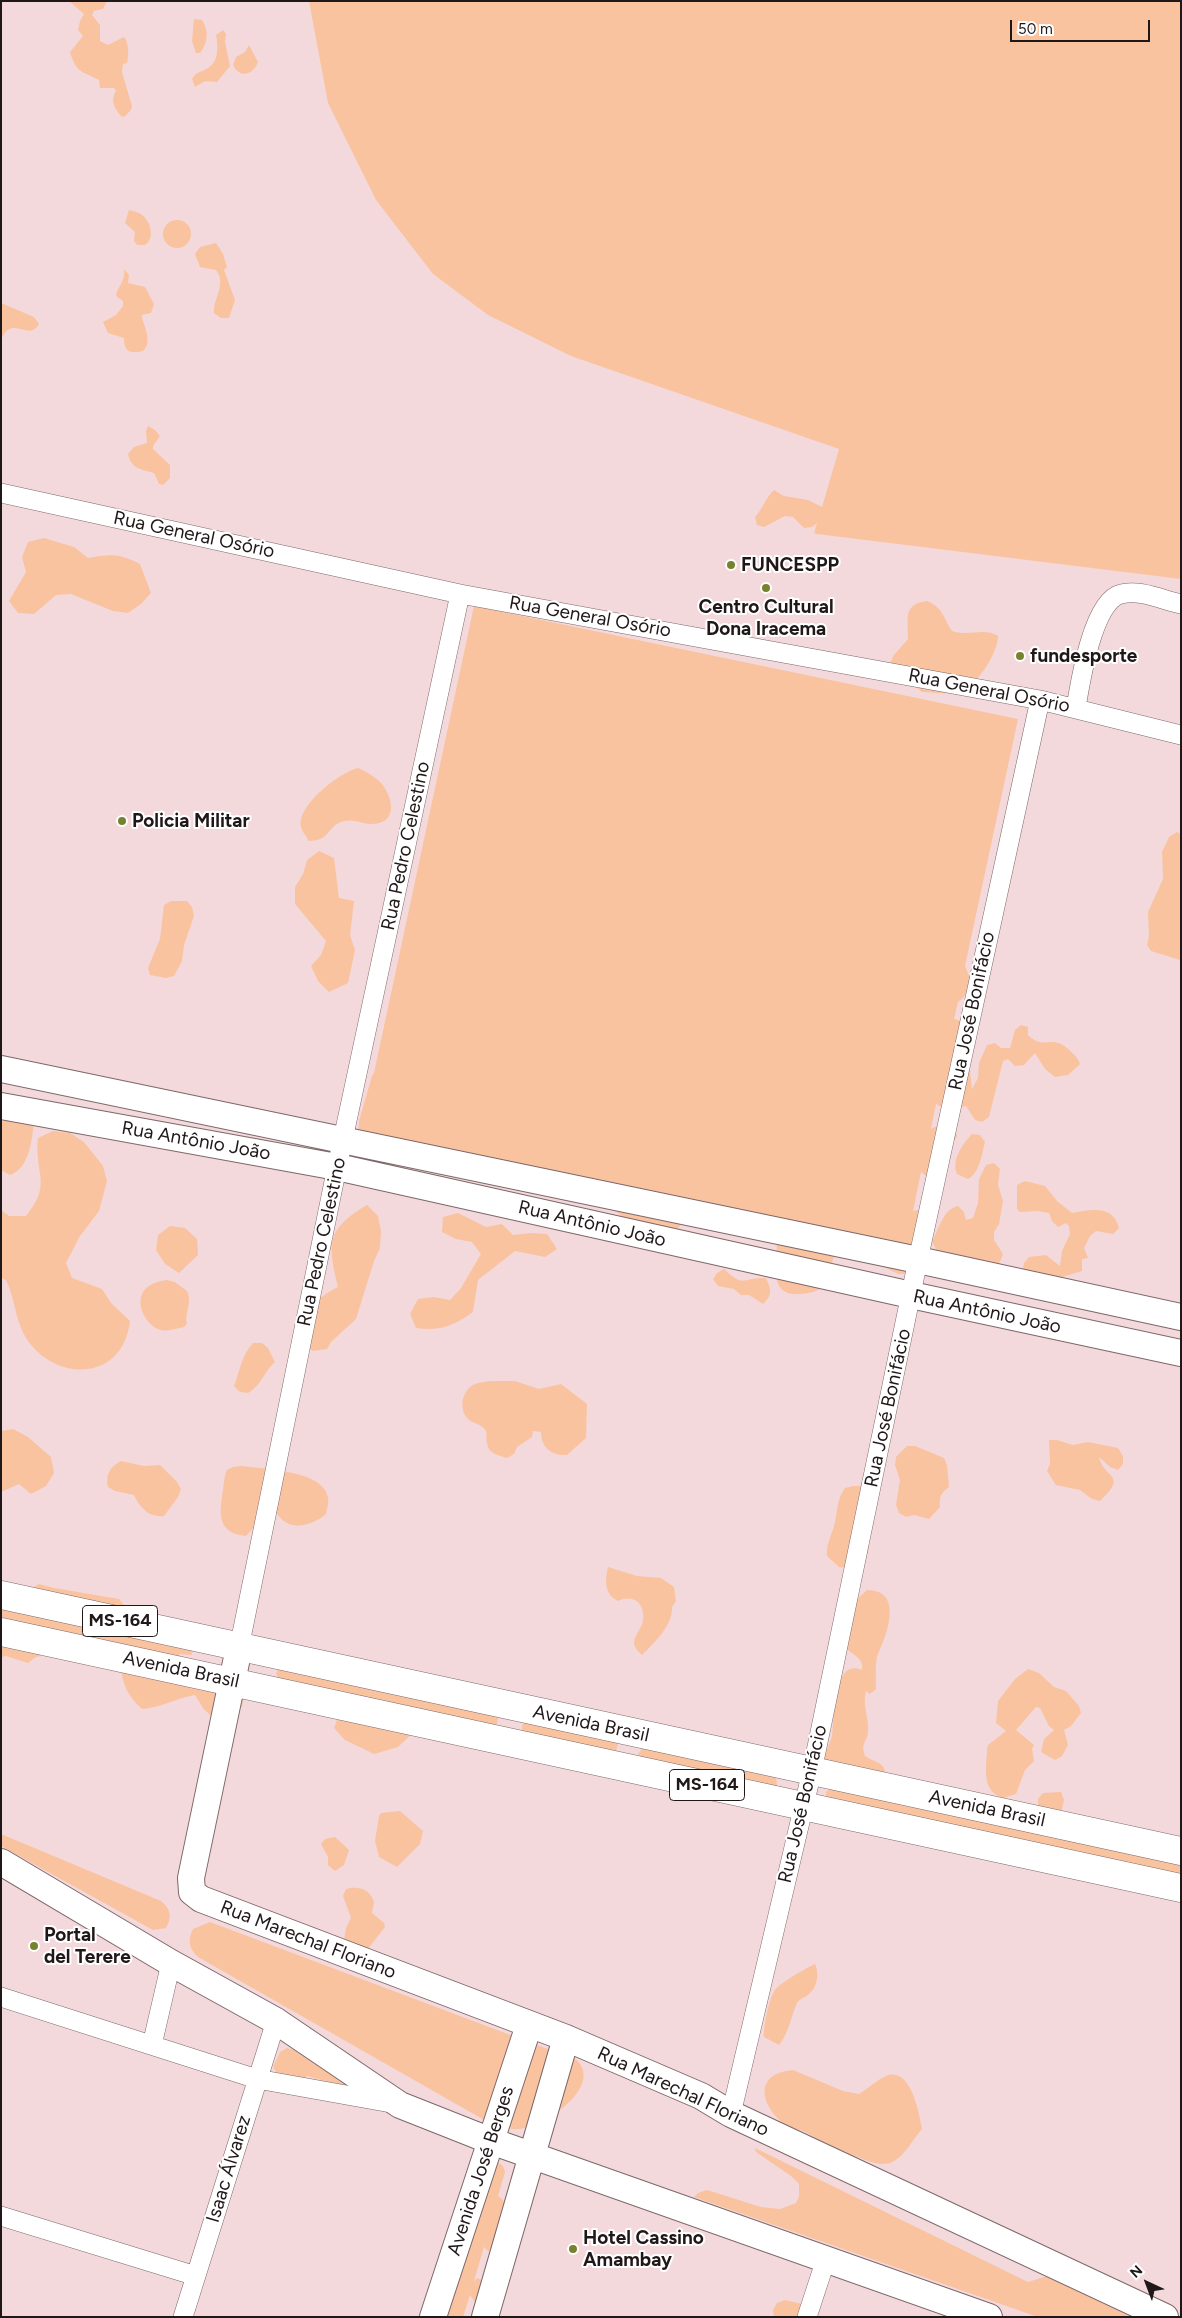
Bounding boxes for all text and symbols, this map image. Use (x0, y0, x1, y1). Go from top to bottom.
scale bar (1012, 10, 1152, 42)
text: 50 m (1018, 20, 1053, 38)
street label: Rua General Osório (111, 507, 277, 563)
place label: FUNCESPP (741, 554, 839, 576)
marker: FUNCESPP (725, 559, 737, 571)
marker: Centro Cultural Dona Iracema (760, 582, 772, 594)
street label: Rua General Osório (507, 592, 673, 642)
place label: Centro Cultural Dona Iracema (698, 596, 834, 640)
place label: fundesporte (1030, 645, 1137, 667)
marker: fundesporte (1014, 650, 1026, 662)
street label: Rua General Osório (906, 664, 1072, 718)
street label: Rua Pedro Celestino (377, 759, 435, 933)
place label: Policia Militar (132, 810, 250, 832)
marker: Policia Militar (116, 815, 128, 827)
street label: Rua José Bonifácio (944, 930, 1000, 1092)
street label: Rua Antônio João (120, 1117, 272, 1165)
street label: Rua Pedro Celestino (293, 1155, 351, 1329)
street label: Rua Antônio João (516, 1196, 668, 1252)
street label: Rua Antônio João (911, 1285, 1063, 1339)
street label: Rua José Bonifácio (860, 1327, 916, 1489)
road number: MS-164 (82, 1605, 158, 1636)
street label: Avenida Brasil (121, 1647, 241, 1693)
street label: Avenida Brasil (531, 1701, 651, 1747)
street label: Rua José Bonifácio (774, 1723, 832, 1885)
road number: MS-164 (670, 1770, 744, 1800)
street label: Avenida Brasil (927, 1786, 1047, 1832)
street label: Rua Marechal Floriano (217, 1896, 399, 1984)
place label: Portal del Terere (44, 1924, 131, 1968)
marker: Portal del Terere (28, 1940, 40, 1952)
street label: Rua Marechal Floriano (594, 2042, 772, 2142)
street label: Avenida José Berges (443, 2083, 519, 2259)
street label: Isaac Álvarez (202, 2113, 256, 2225)
place label: Hotel Cassino Amambay (583, 2227, 704, 2271)
marker: Hotel Cassino Amambay (567, 2243, 579, 2255)
north arrow (1122, 2258, 1172, 2308)
text: N (1127, 2262, 1146, 2282)

